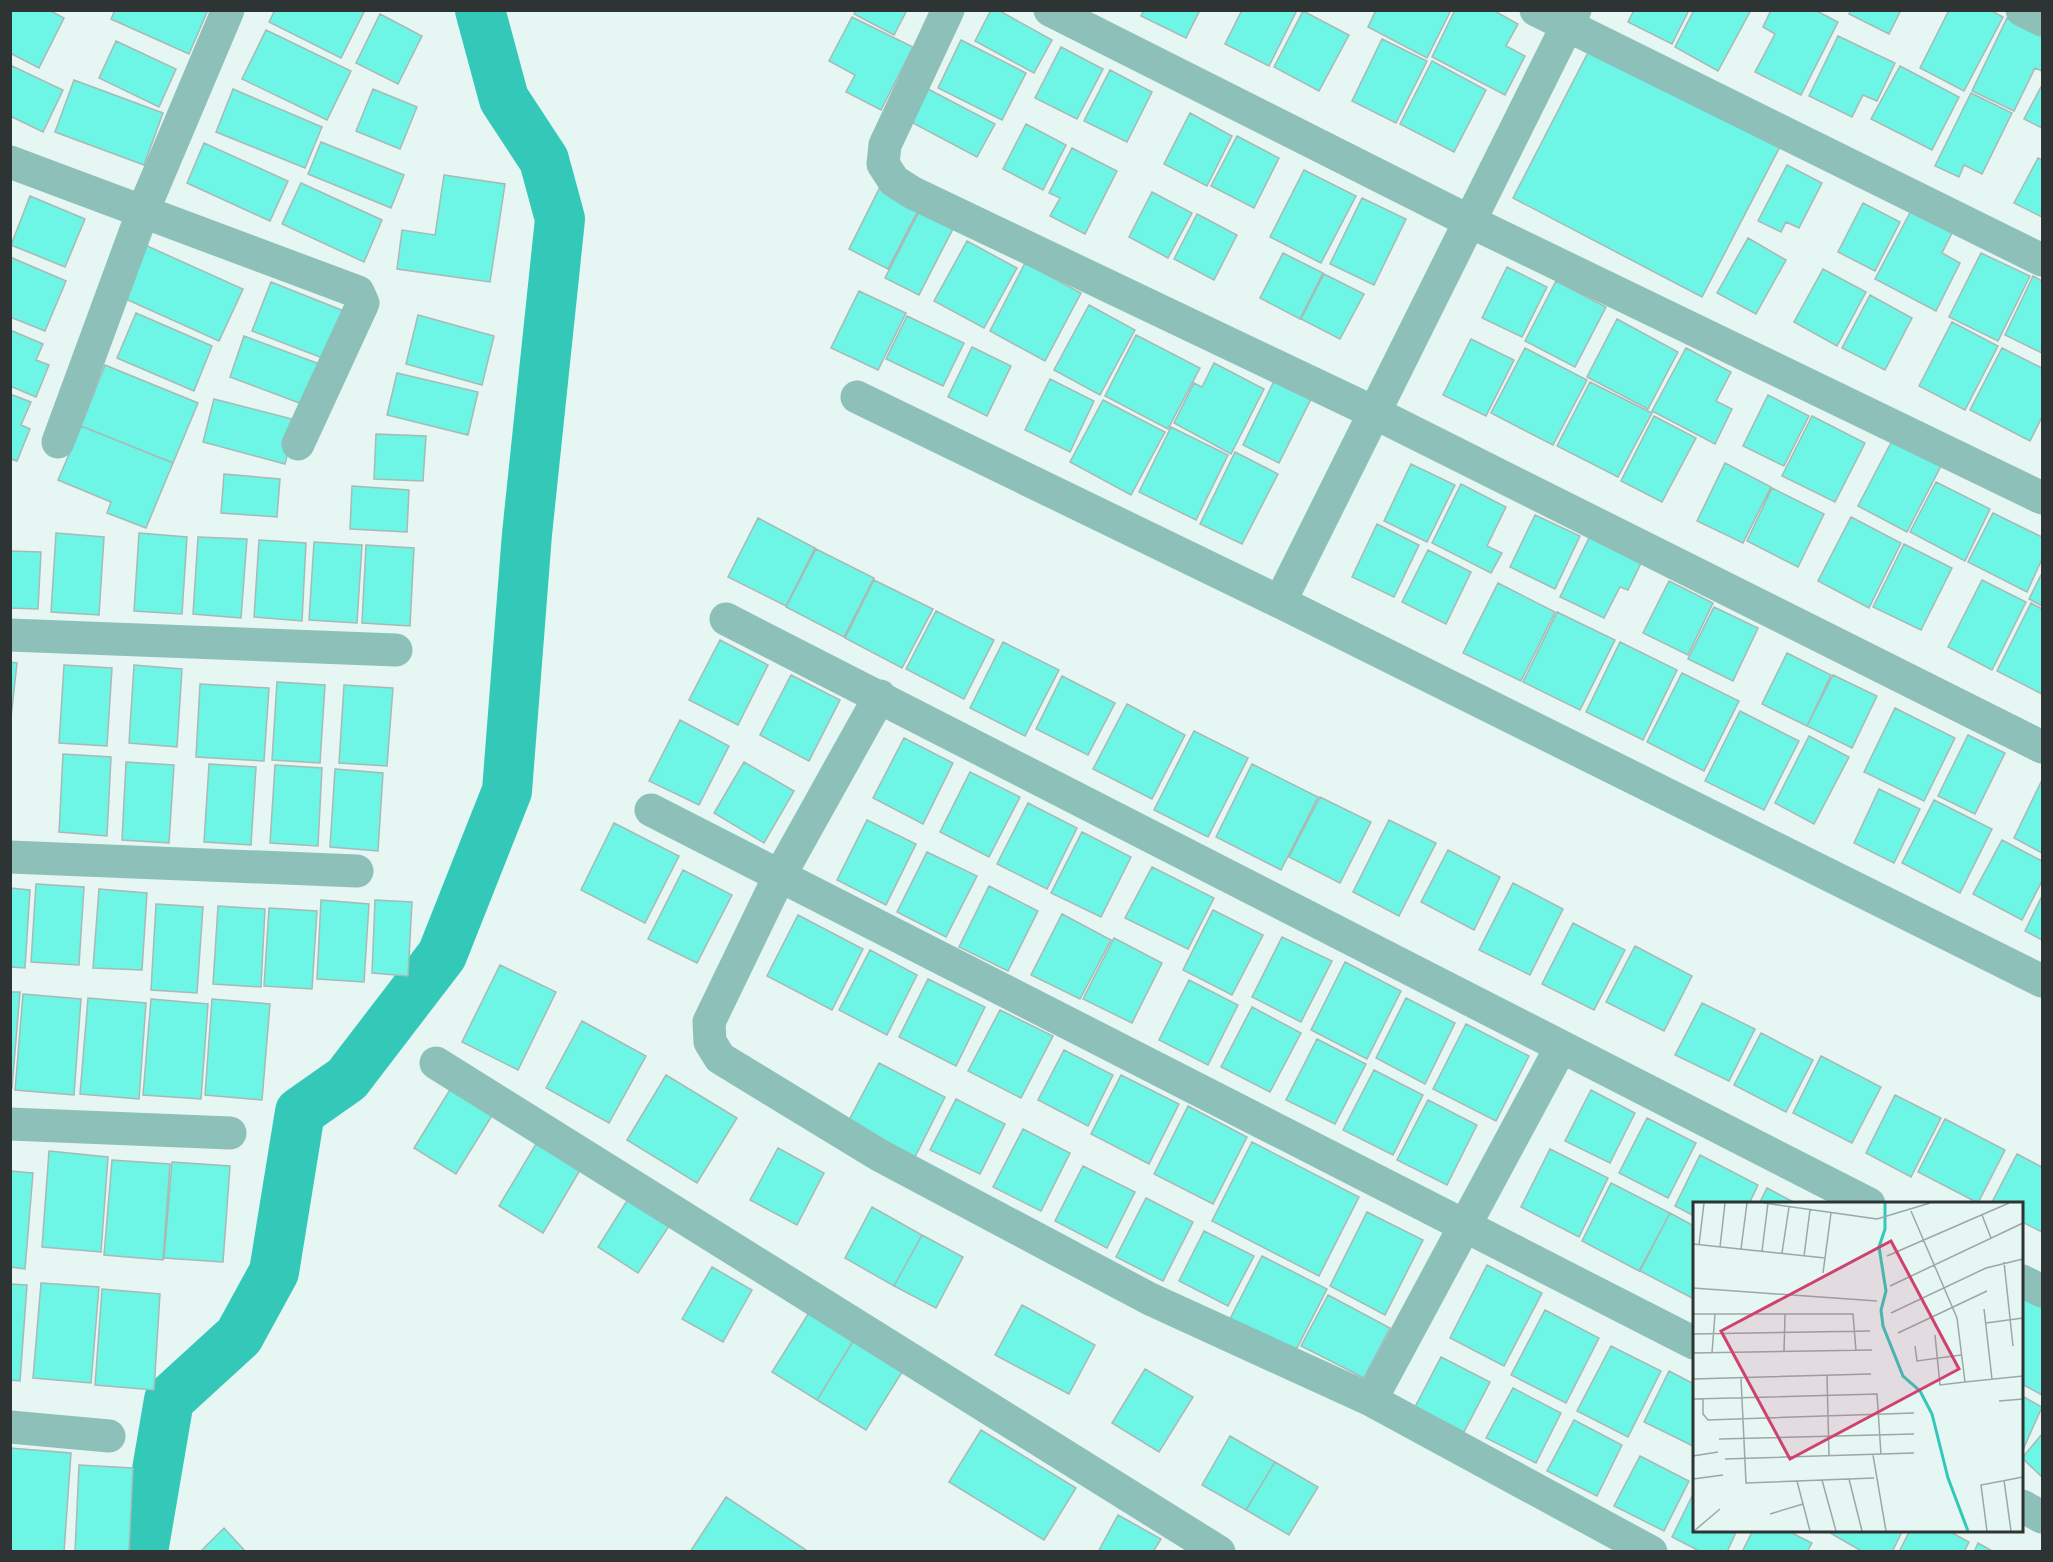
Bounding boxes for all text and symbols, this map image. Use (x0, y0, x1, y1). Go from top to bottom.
inset map (1693, 1202, 2023, 1532)

